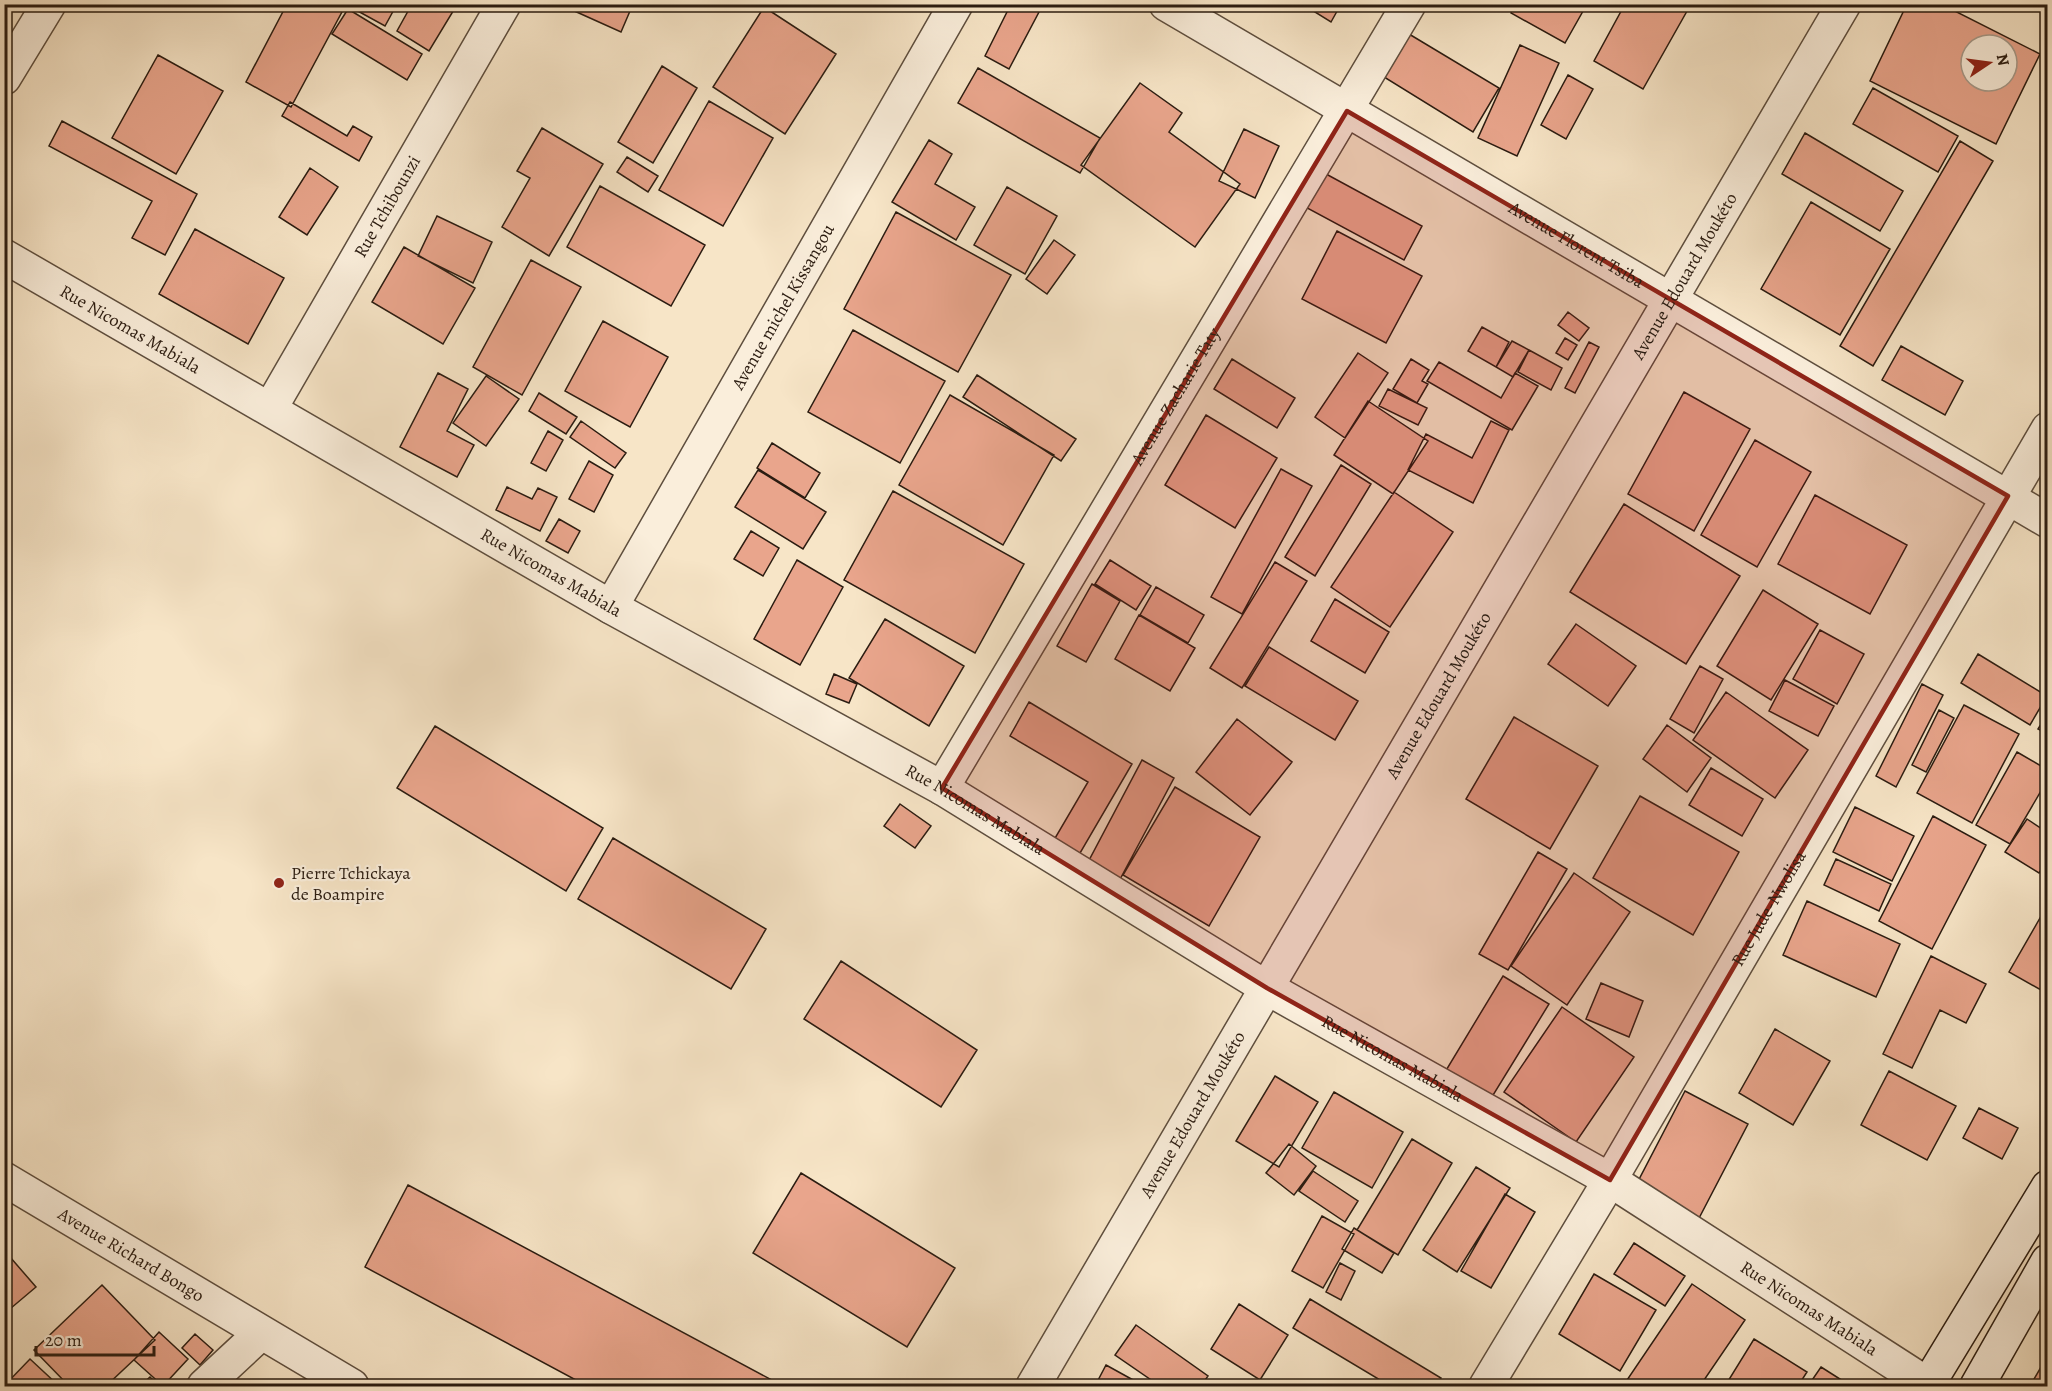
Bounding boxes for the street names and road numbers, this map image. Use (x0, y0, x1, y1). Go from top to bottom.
street label: Rue Tchibounzi (348, 151, 426, 262)
street label: Avenue Edouard Moukéto (1626, 188, 1743, 365)
street label: Avenue Florent Tsiba (1504, 195, 1649, 294)
street label: Avenue michel Kissangou (725, 219, 840, 395)
street label: Rue Nicomas Mabiala (55, 279, 206, 380)
street label: Avenue Zacharie Taty (1124, 322, 1226, 470)
street label: Rue Nicomas Mabiala (476, 522, 626, 623)
street label: Avenue Edouard Moukéto (1380, 607, 1497, 784)
street label: Rue Nicomas Mabiala (901, 758, 1050, 861)
street label: Rue Jude-Nwolisa (1725, 846, 1812, 970)
street label: Rue Nicomas Mabiala (1317, 1009, 1468, 1108)
street label: Avenue Edouard Moukéto (1134, 1027, 1251, 1203)
street label: Avenue Richard Bongo (53, 1201, 209, 1307)
street label: Rue Nicomas Mabiala (1736, 1255, 1883, 1362)

